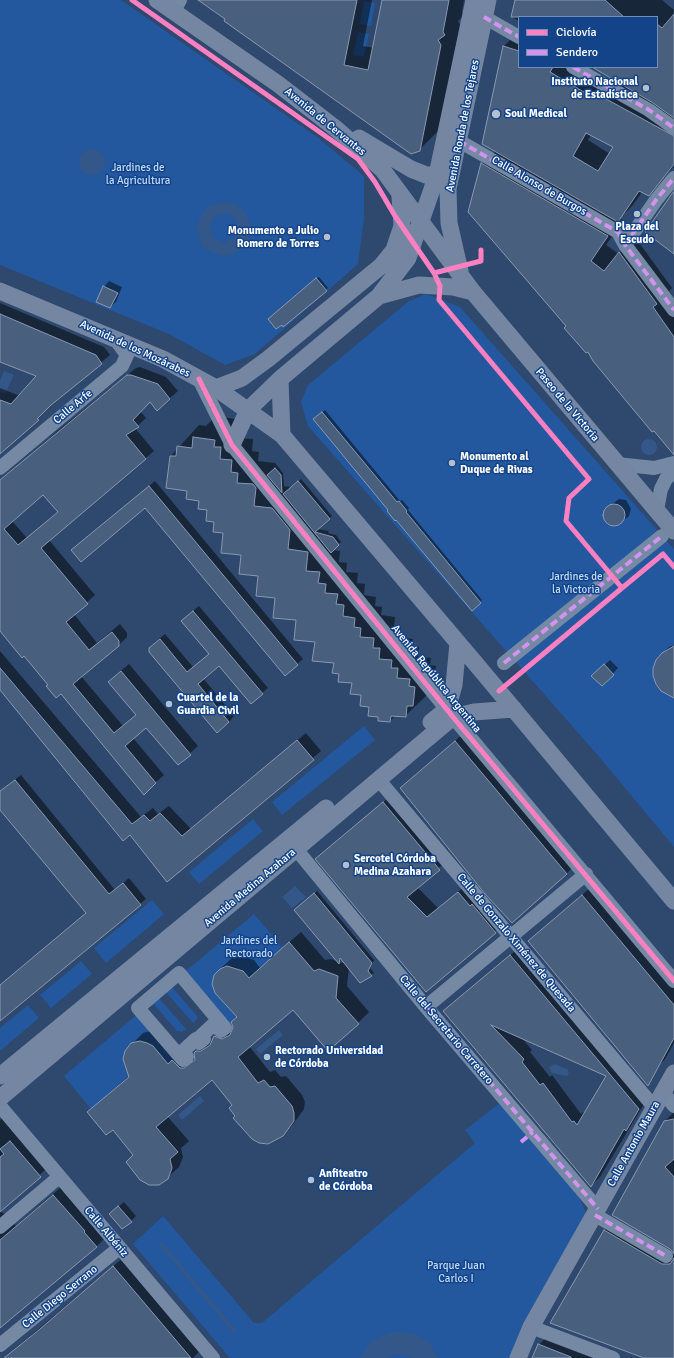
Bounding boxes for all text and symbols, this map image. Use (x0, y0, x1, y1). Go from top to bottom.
legend (518, 16, 658, 68)
text: Ciclovía (556, 25, 597, 40)
text: Sendero (556, 45, 598, 60)
street label: Avenida Ronda de los Tejares (444, 59, 482, 193)
place label: Instituto Nacional de Estadística (551, 75, 638, 101)
marker: Instituto Nacional de Estadística (641, 83, 651, 93)
street label: Avenida de Cervantes (282, 85, 368, 159)
place label: Soul Medical (505, 107, 567, 121)
marker: Soul Medical (490, 108, 502, 120)
street label: Calle Alonso de Burgos (489, 153, 589, 219)
park label: Jardines de la Agricultura (106, 161, 170, 187)
marker: Plaza del Escudo (632, 209, 642, 219)
place label: Plaza del Escudo (615, 220, 659, 246)
place label: Monumento a Julio Romero de Torres (228, 224, 319, 250)
marker: Monumento a Julio Romero de Torres (322, 232, 332, 242)
street label: Avenida de los Mozárabes (78, 318, 192, 380)
street label: Paseo de la Victoria (532, 366, 602, 444)
street label: Calle Arfe (51, 387, 95, 427)
place label: Monumento al Duque de Rivas (460, 450, 533, 476)
marker: Monumento al Duque de Rivas (447, 458, 457, 468)
park label: Jardines de la Victoria (549, 570, 603, 596)
street label: Avenida República Argentina (388, 622, 484, 736)
place label: Cuartel de la Guardia Civil (177, 691, 239, 717)
marker: Cuartel de la Guardia Civil (164, 699, 174, 709)
street label: Avenida Medina Azahara (202, 846, 298, 930)
place label: Sercotel Córdoba Medina Azahara (354, 852, 436, 878)
marker: Sercotel Córdoba Medina Azahara (341, 860, 351, 870)
street label: Calle de Gonzalo Ximénez de Quesada (454, 871, 578, 1015)
park label: Jardines del Rectorado (221, 934, 277, 960)
street label: Calle del Secretario Carretero (396, 973, 496, 1087)
place label: Rectorado Universidad de Córdoba (275, 1044, 383, 1070)
marker: Rectorado Universidad de Córdoba (262, 1052, 272, 1062)
street label: Calle Antonio Maura (605, 1099, 663, 1189)
place label: Anfiteatro de Córdoba (319, 1167, 373, 1193)
marker: Anfiteatro de Córdoba (306, 1175, 316, 1185)
street label: Calle Albéniz (81, 1204, 131, 1260)
park label: Parque Juan Carlos I (427, 1259, 485, 1285)
street label: Calle Diego Serrano (20, 1263, 100, 1331)

